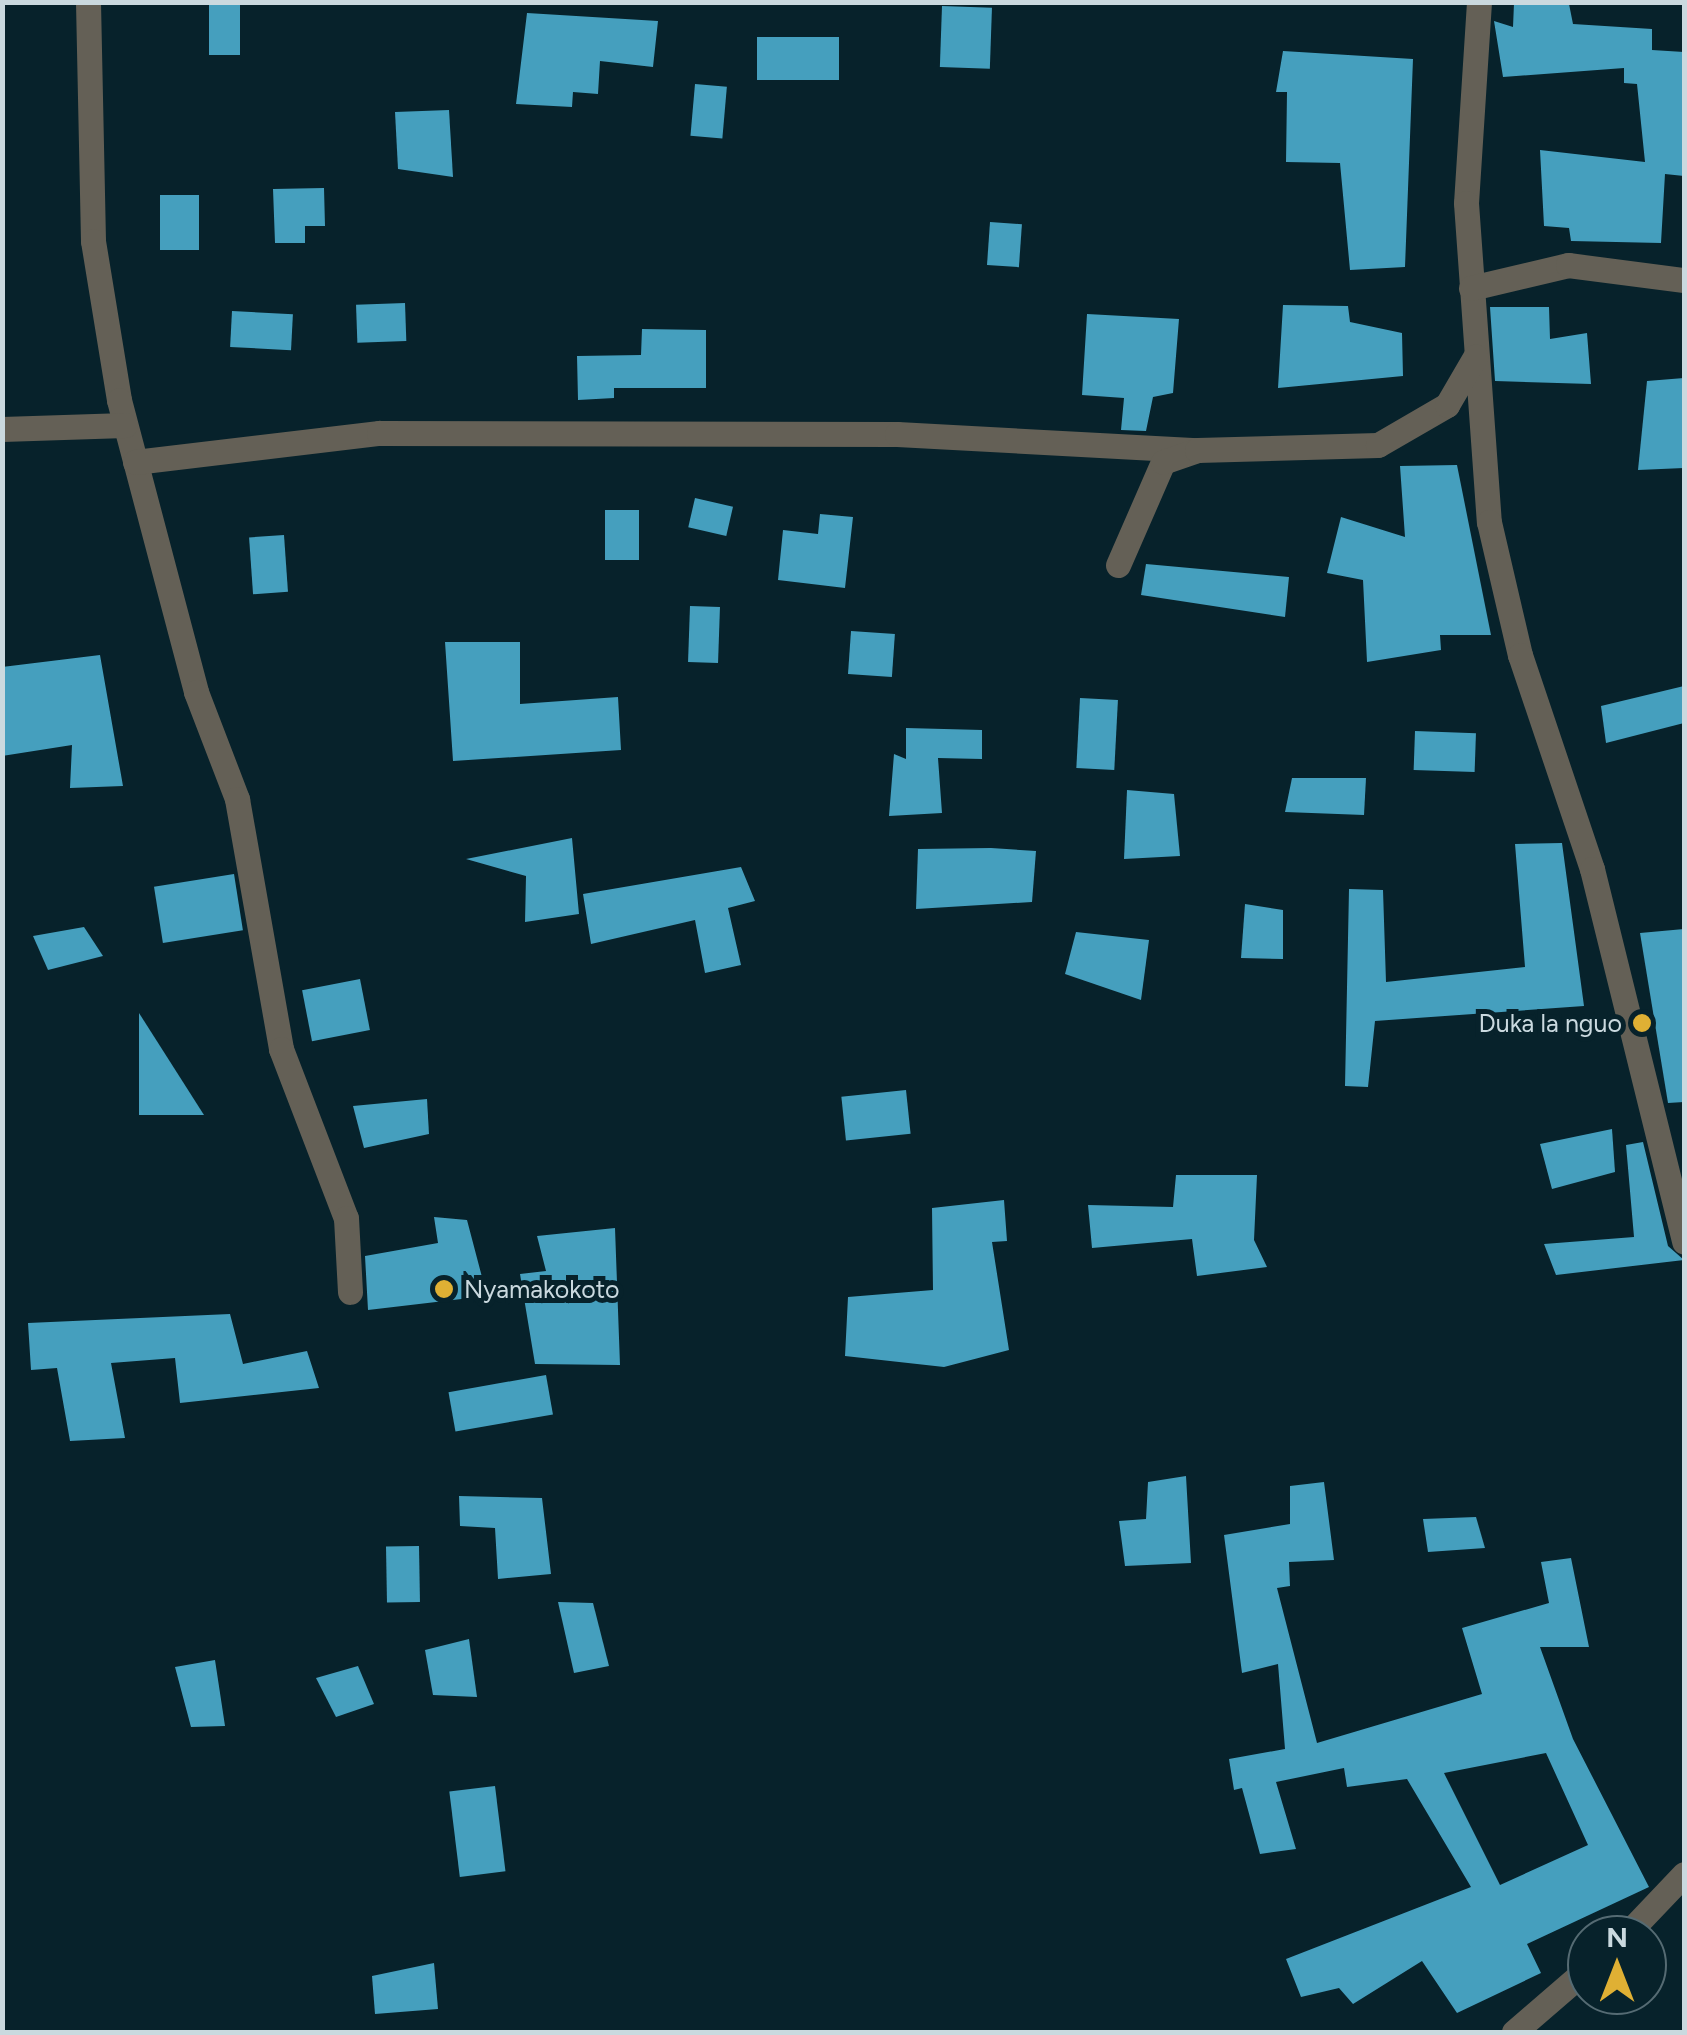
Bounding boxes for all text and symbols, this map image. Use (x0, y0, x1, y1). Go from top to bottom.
place label: Duka la nguo (1479, 1008, 1622, 1038)
marker: Duka la nguo (1631, 1012, 1653, 1034)
place label: Nyamakokoto (464, 1274, 620, 1304)
marker: Nyamakokoto (433, 1278, 455, 1300)
north arrow (1567, 1915, 1667, 2015)
text: N (1606, 1920, 1628, 1954)

